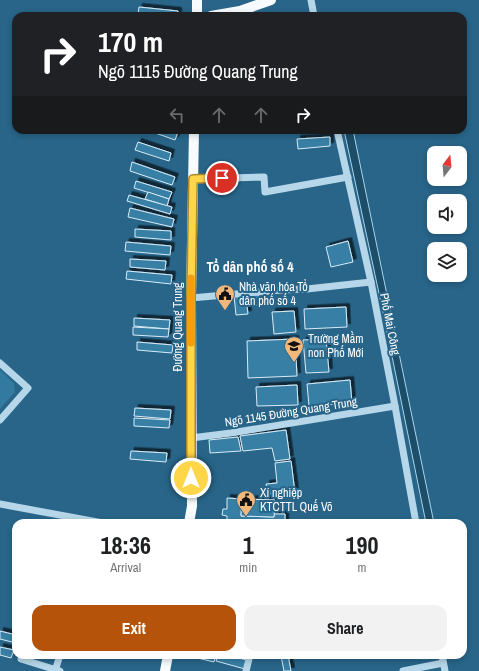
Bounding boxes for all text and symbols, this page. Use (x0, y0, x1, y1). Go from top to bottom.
text: 170 m (98, 23, 163, 61)
icon: right (32, 28, 84, 80)
text: Ngõ 1115 Đường Quang Trung (98, 59, 298, 84)
icon: left (166, 104, 188, 126)
icon: ahead (208, 104, 230, 126)
icon: ahead (250, 104, 272, 126)
icon: right (292, 104, 314, 126)
north arrow (427, 146, 467, 186)
map controls (427, 146, 467, 282)
pin (205, 161, 239, 195)
icon: arrive (211, 167, 233, 189)
button: sound (427, 194, 467, 234)
button: layers (427, 242, 467, 282)
district label: Tổ dân phố số 4 (206, 258, 294, 276)
place label: Nhà văn hóa Tổ dân phố số 4 (239, 279, 308, 309)
street label: Đường Quang Trung (170, 282, 186, 372)
public building icon: Nhà văn hóa Tổ dân phố số 4 (214, 283, 236, 311)
street label: Phố Mai Công (376, 292, 404, 357)
place label: Trường Mầm non Phố Mới (308, 331, 364, 361)
school or university icon: Trường Mầm non Phố Mới (283, 335, 305, 363)
street label: Ngõ 1145 Đường Quang Trung (224, 394, 359, 430)
position arrow (170, 457, 212, 499)
place label: Xí nghiệp KTCTTL Quế Võ (260, 485, 332, 515)
public building icon: Xí nghiệp KTCTTL Quế Võ (235, 489, 257, 517)
text: 18:36 (101, 529, 151, 561)
text: 1 (243, 529, 254, 561)
text: 190 (346, 529, 378, 561)
text: Arrival (110, 559, 141, 576)
text: min (239, 559, 257, 576)
text: m (358, 559, 366, 576)
button: Exit (32, 605, 236, 651)
button: Share (244, 605, 447, 651)

